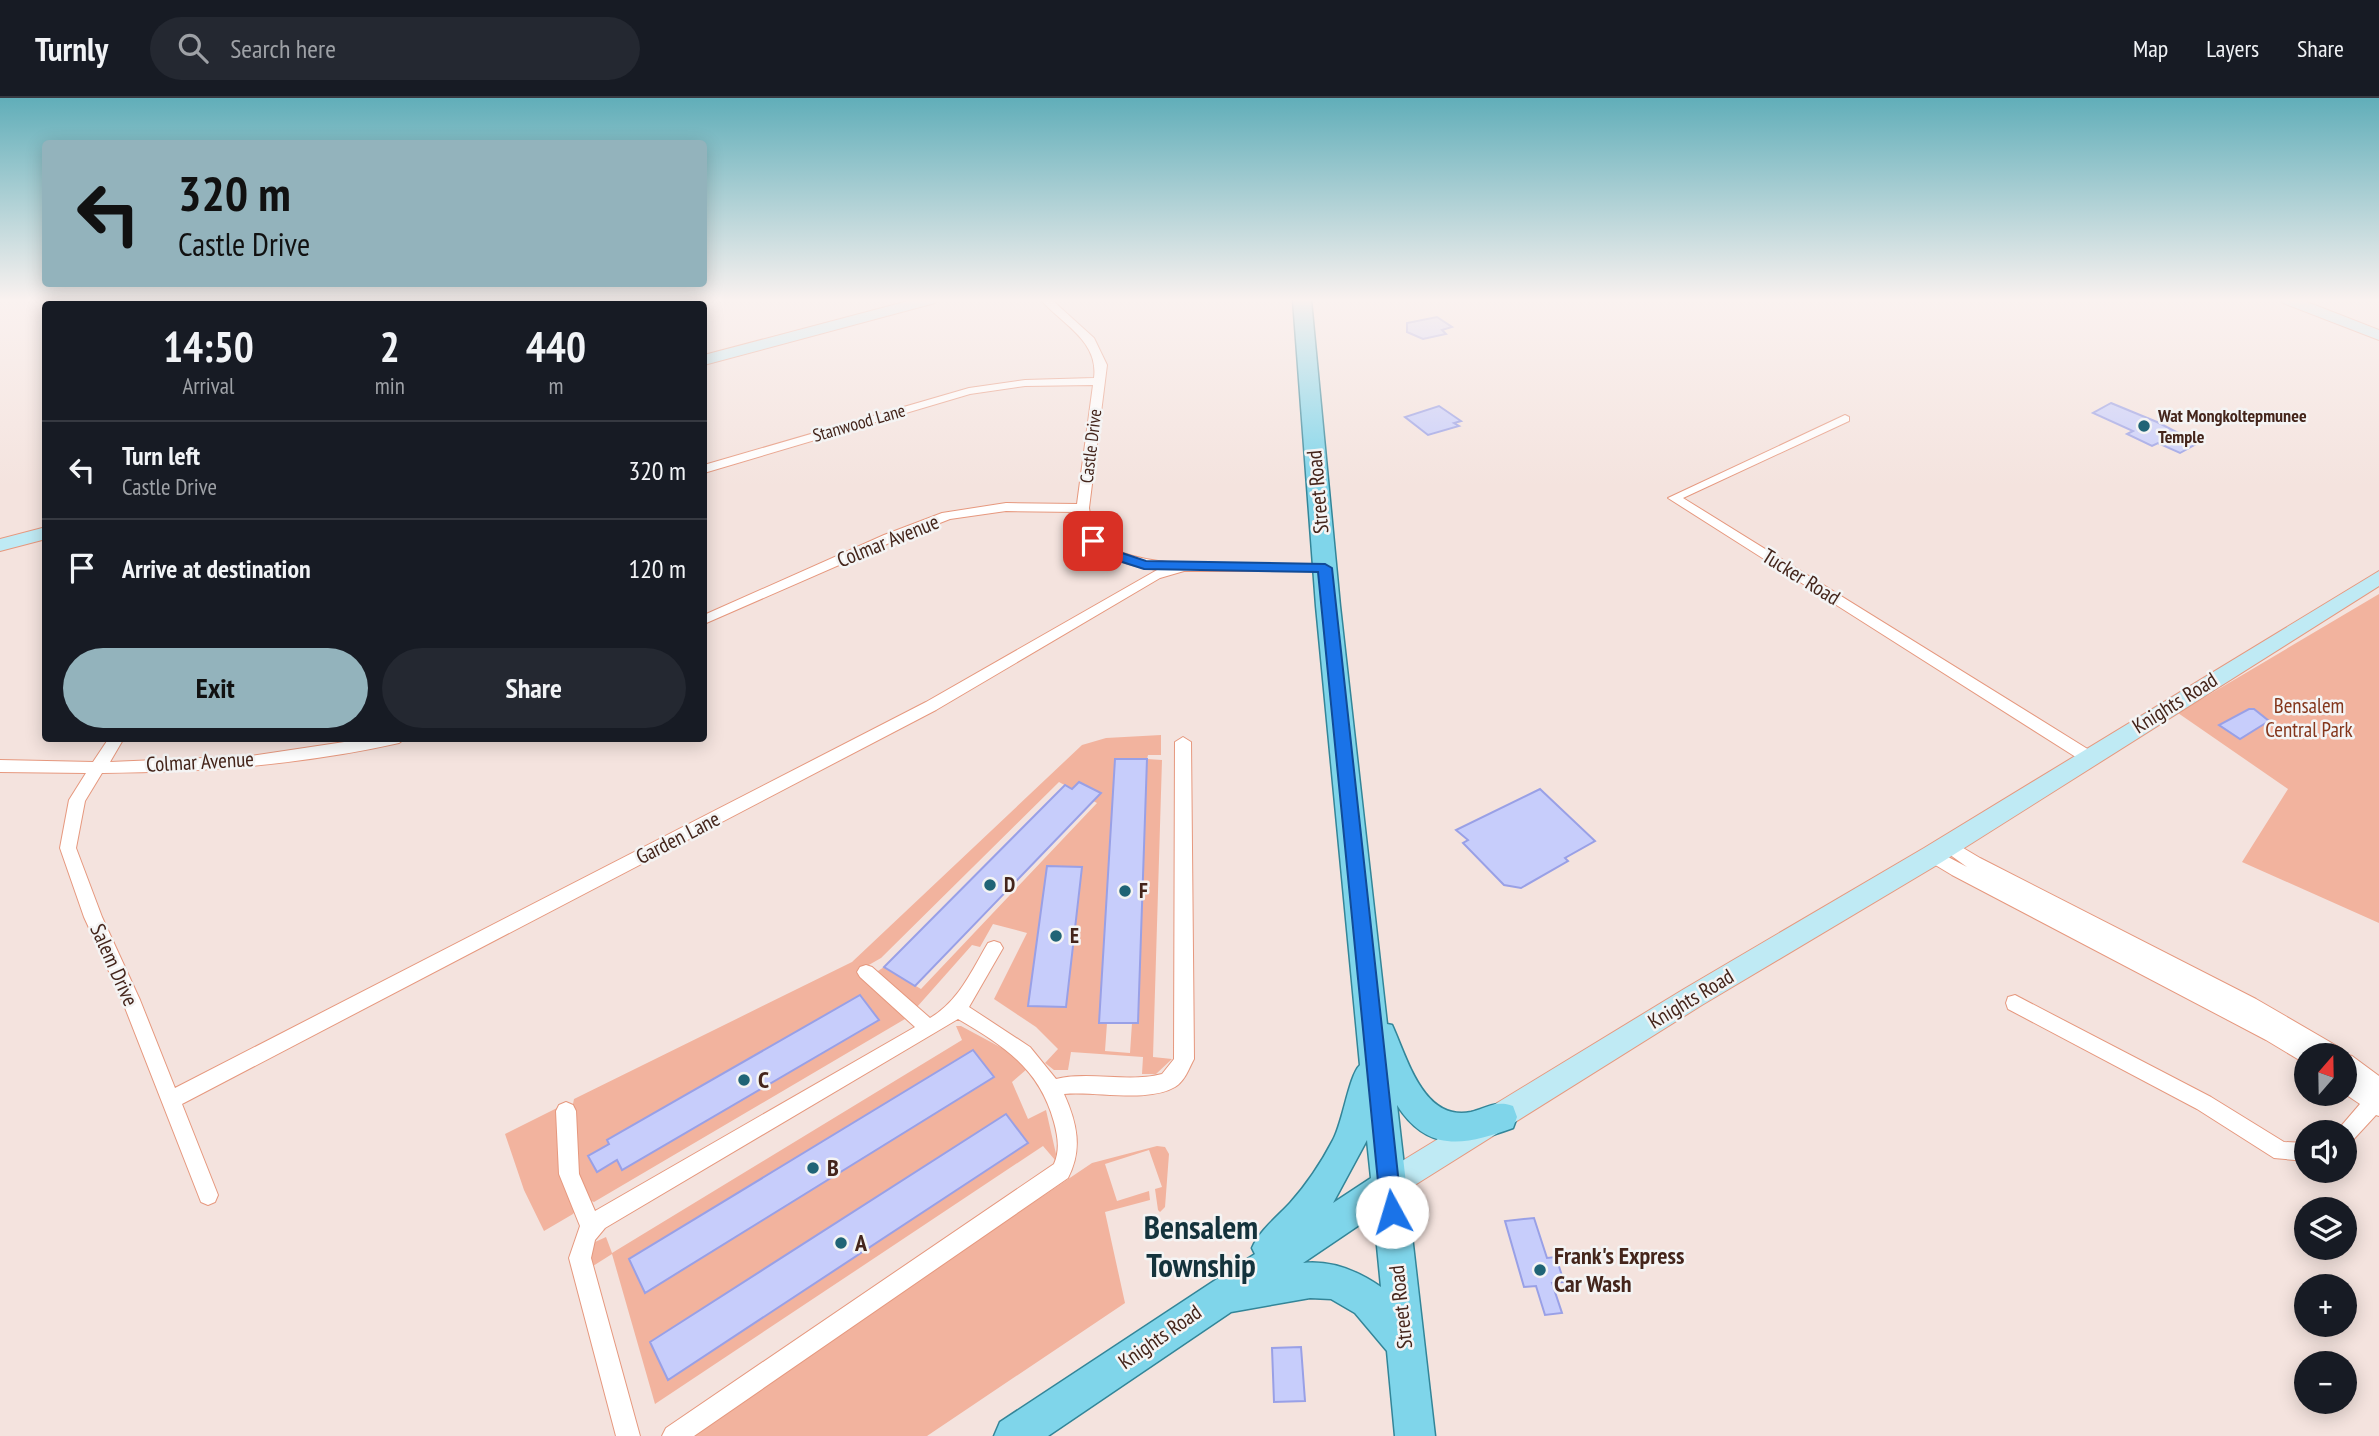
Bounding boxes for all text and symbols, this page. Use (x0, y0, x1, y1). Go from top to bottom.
search box (150, 17, 640, 80)
text: Turnly (35, 27, 108, 70)
icon: search (174, 29, 212, 67)
text: Search here (230, 32, 336, 65)
text: Map (2133, 33, 2168, 64)
text: Layers (2206, 33, 2259, 64)
text: Share (2297, 33, 2344, 64)
text: 320 m (178, 161, 291, 225)
icon: left (63, 168, 154, 259)
text: Castle Drive (178, 223, 310, 265)
text: 14:50 (163, 319, 254, 374)
text: 2 (380, 319, 400, 374)
text: 440 (526, 319, 586, 374)
text: Arrival (182, 371, 234, 400)
text: min (375, 371, 405, 400)
text: m (548, 371, 563, 400)
street label: Stanwood Lane (810, 398, 908, 447)
place label: Wat Mongkoltepmunee Temple (2157, 404, 2307, 448)
street label: Castle Drive (1075, 408, 1106, 484)
marker: Wat Mongkoltepmunee Temple (2136, 418, 2152, 434)
text: Turn left (122, 439, 200, 472)
street label: Street Road (1300, 449, 1335, 535)
icon: left (63, 451, 101, 489)
text: 320 m (628, 454, 686, 487)
text: Castle Drive (122, 472, 217, 501)
street label: Colmar Avenue (833, 508, 943, 573)
pin (1063, 511, 1123, 571)
icon: arrive (1074, 522, 1112, 560)
street label: Tucker Road (1757, 542, 1845, 611)
icon: arrive (63, 549, 101, 587)
text: Arrive at destination (122, 552, 311, 585)
text: 120 m (628, 552, 686, 585)
button: Exit (63, 648, 368, 728)
button: Share (382, 648, 686, 728)
street label: Knights Road (2127, 666, 2222, 739)
park label: Bensalem Central Park (2265, 692, 2353, 743)
street label: Colmar Avenue (145, 745, 255, 778)
street label: Garden Lane (631, 805, 724, 870)
place label: D (1004, 871, 1015, 898)
marker: D (982, 877, 998, 893)
place label: F (1139, 877, 1148, 904)
marker: F (1117, 883, 1133, 899)
street label: Salem Drive (84, 919, 145, 1010)
place label: E (1070, 922, 1079, 949)
marker: E (1048, 928, 1064, 944)
street label: Knights Road (1643, 962, 1738, 1035)
north arrow (2294, 1043, 2357, 1106)
map controls (2294, 1043, 2357, 1414)
place label: C (758, 1064, 769, 1095)
marker: C (736, 1072, 752, 1088)
button: sound (2294, 1120, 2357, 1183)
place label: B (827, 1152, 839, 1183)
marker: B (805, 1160, 821, 1176)
position arrow (1355, 1175, 1429, 1249)
button: layers (2294, 1197, 2357, 1260)
district label: Bensalem Township (1144, 1205, 1258, 1286)
place label: A (854, 1227, 868, 1258)
marker: A (833, 1235, 849, 1251)
place label: Frank's Express Car Wash (1554, 1240, 1684, 1299)
marker: Frank's Express Car Wash (1532, 1262, 1548, 1278)
street label: Street Road (1383, 1264, 1418, 1350)
button: + (2294, 1274, 2357, 1337)
street label: Knights Road (1113, 1298, 1206, 1375)
button: − (2294, 1351, 2357, 1414)

